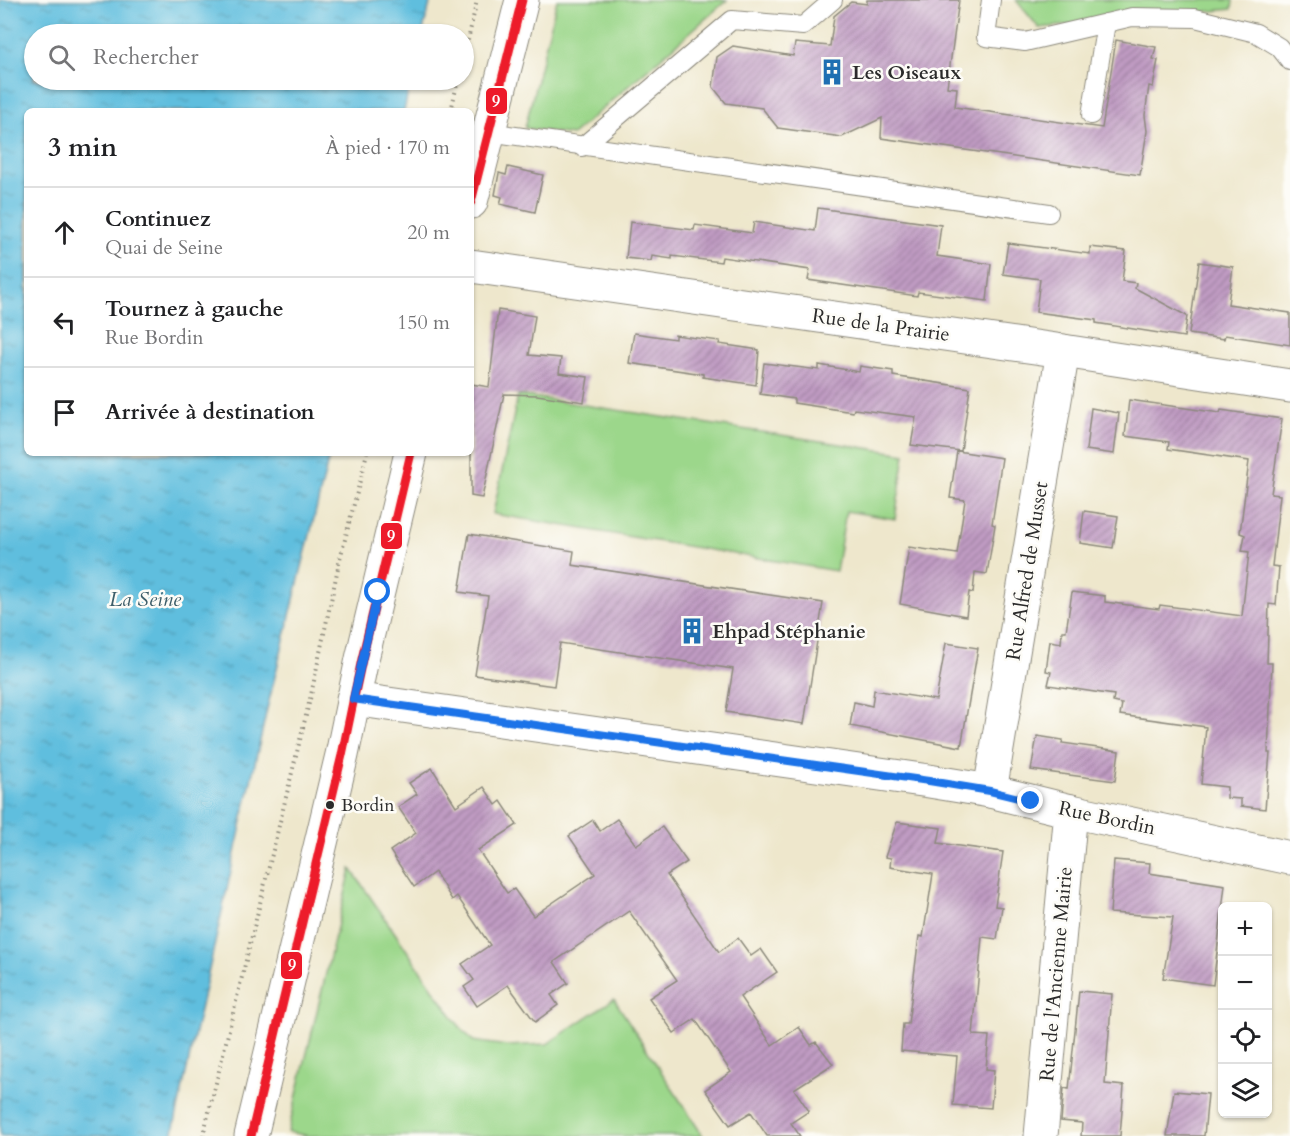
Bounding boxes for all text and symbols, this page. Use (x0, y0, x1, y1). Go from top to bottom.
search box (24, 24, 474, 90)
icon: search (45, 41, 78, 74)
text: Rechercher (93, 42, 198, 72)
building icon: Les Oiseaux (817, 57, 847, 87)
place label: Les Oiseaux (852, 59, 962, 86)
line badge: 9 (485, 87, 508, 115)
text: 9 (492, 91, 500, 113)
text: 3 min (48, 130, 117, 165)
text: À pied · 170 m (326, 134, 450, 161)
text: Continuez (105, 204, 211, 234)
icon: ahead (48, 216, 81, 249)
text: 20 m (407, 219, 450, 246)
text: Quai de Seine (105, 234, 223, 261)
text: Tournez à gauche (105, 294, 284, 324)
street label: Rue de la Prairie (810, 302, 952, 348)
icon: left (48, 306, 81, 339)
text: 150 m (397, 309, 450, 336)
text: Rue Bordin (105, 324, 204, 351)
icon: arrive (48, 396, 81, 429)
text: Arrivée à destination (105, 397, 315, 427)
street label: Rue Alfred de Musset (1000, 479, 1055, 662)
line badge: 9 (380, 522, 403, 550)
text: 9 (387, 526, 395, 548)
route start (364, 578, 390, 604)
water label: La Seine (109, 585, 182, 614)
building icon: Ehpad Stéphanie (677, 616, 707, 646)
place label: Ehpad Stéphanie (712, 618, 866, 645)
route end (1017, 787, 1043, 813)
place label: Bordin (341, 793, 395, 818)
street label: Rue Bordin (1056, 795, 1159, 842)
marker: Bordin (324, 799, 336, 811)
street label: Rue de l'Ancienne Mairie (1033, 865, 1079, 1083)
map controls (1218, 902, 1272, 1118)
button: + (1218, 902, 1272, 956)
line badge: 9 (280, 951, 303, 980)
text: 9 (288, 955, 296, 977)
button: − (1218, 956, 1272, 1010)
button: locate (1218, 1010, 1272, 1064)
button: layers (1218, 1064, 1272, 1118)

